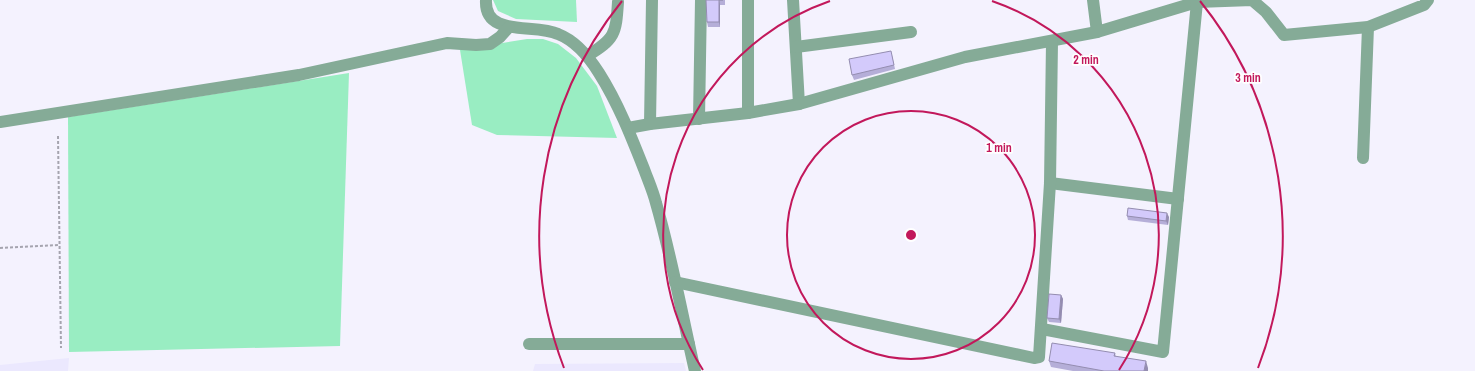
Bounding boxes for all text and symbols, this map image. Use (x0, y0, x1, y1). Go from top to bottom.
text: 2 min (1073, 52, 1099, 68)
text: 3 min (1235, 70, 1261, 86)
text: 1 min (986, 140, 1012, 156)
centre of rings (904, 228, 918, 242)

